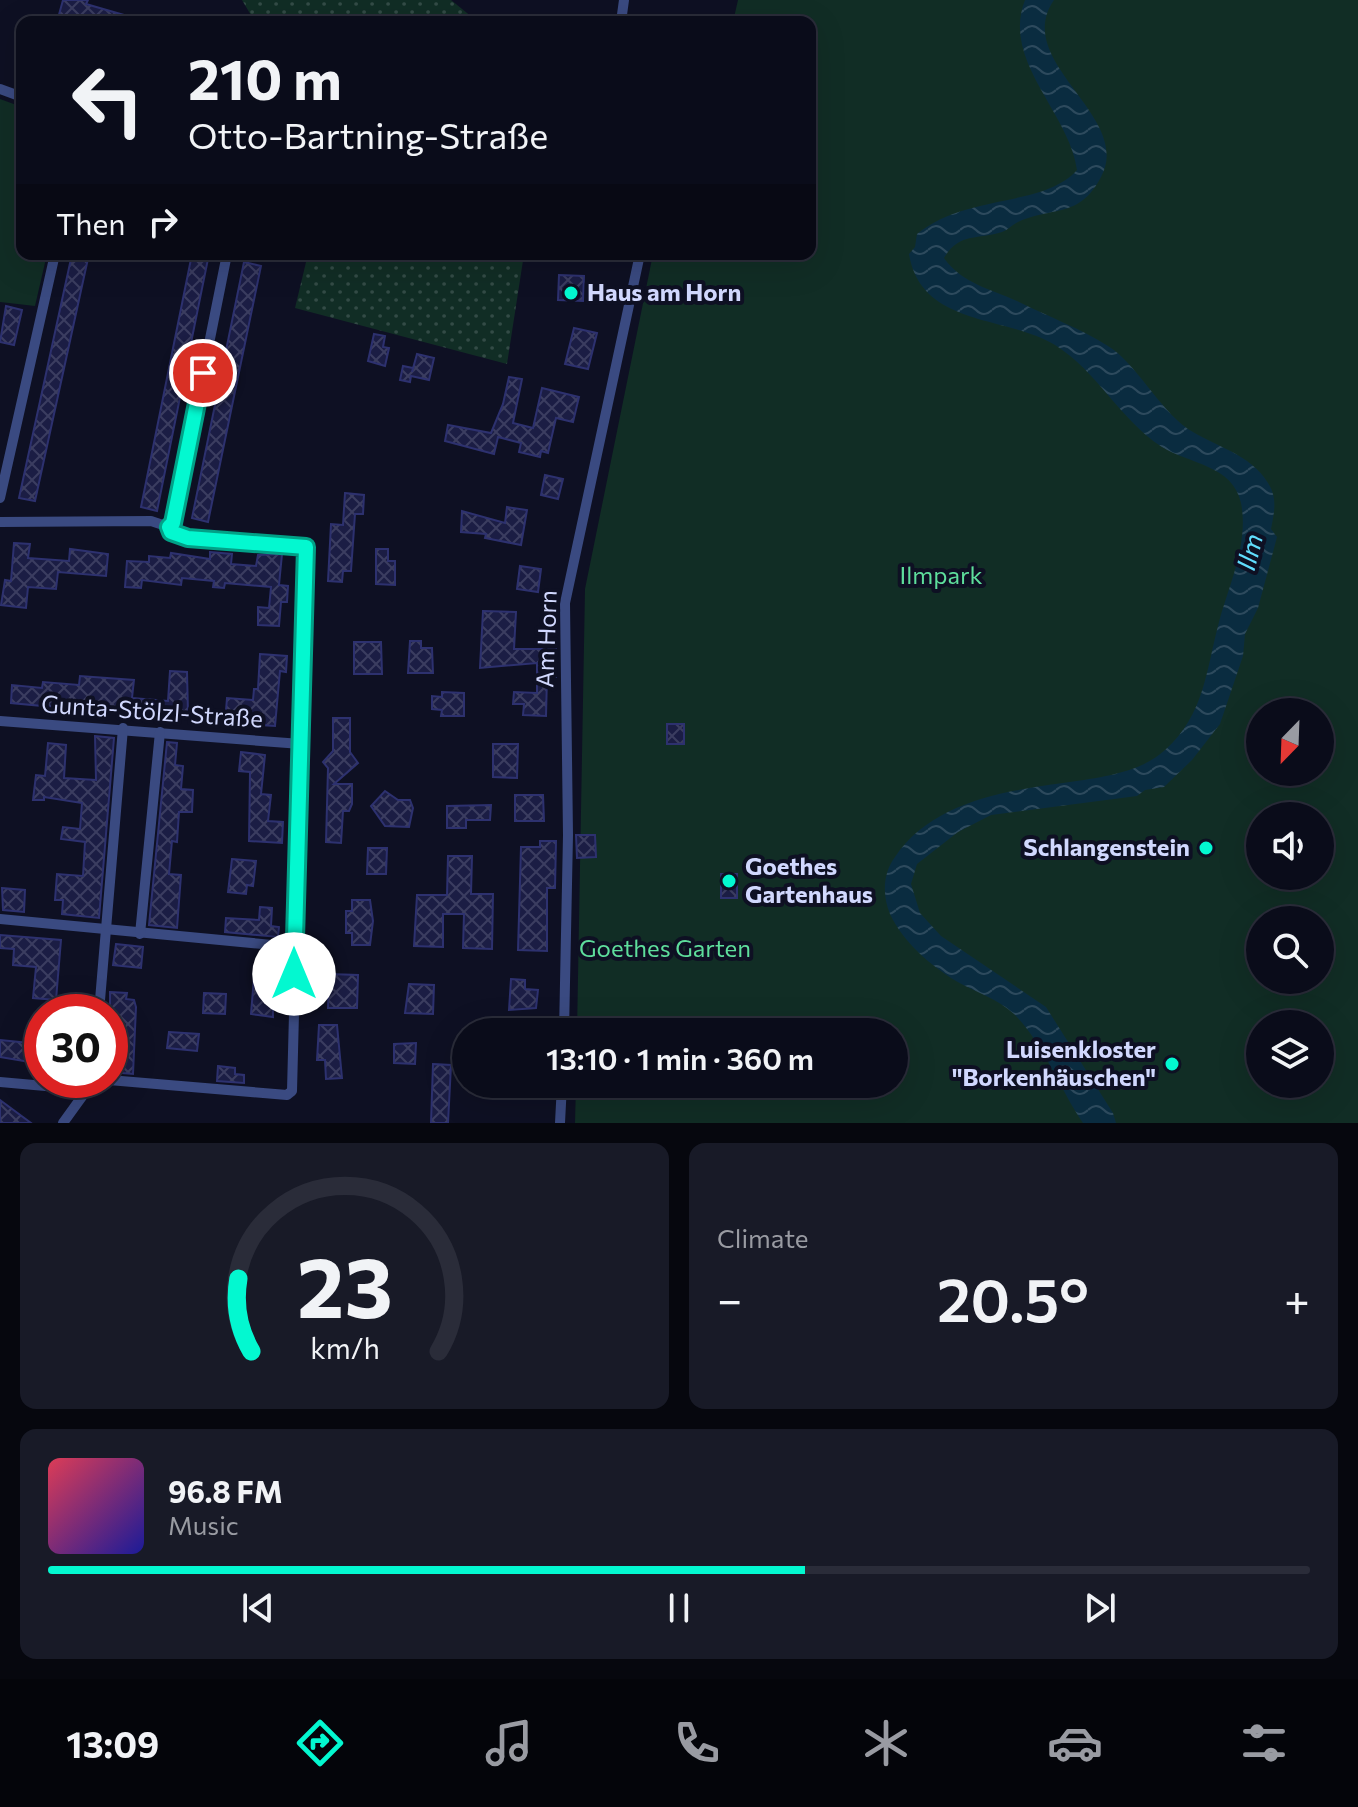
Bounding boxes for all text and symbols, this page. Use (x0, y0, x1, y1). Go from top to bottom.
text: 210 m (188, 43, 342, 112)
icon: left (56, 48, 160, 152)
text: Otto-Bartning-Straße (188, 112, 548, 156)
icon: right (141, 200, 185, 244)
text: Then (56, 204, 125, 241)
place label: Haus am Horn (587, 277, 741, 306)
marker: Haus am Horn (562, 284, 580, 302)
pin (169, 339, 237, 407)
icon: arrive (181, 351, 225, 395)
water label: Ilm (1229, 530, 1268, 573)
park label: Ilmpark (899, 560, 983, 589)
street label: Am Horn (529, 590, 562, 688)
street label: Gunta-Stölzl-Straße (40, 688, 264, 733)
north arrow (1246, 698, 1334, 786)
map controls (1246, 698, 1334, 1098)
button: sound (1246, 802, 1334, 890)
place label: Schlangenstein (1023, 832, 1190, 861)
marker: Schlangenstein (1197, 839, 1215, 857)
place label: Goethes Gartenhaus (745, 851, 873, 908)
marker: Goethes Gartenhaus (720, 872, 738, 890)
button: search (1246, 906, 1334, 994)
position arrow (252, 932, 336, 1016)
park label: Goethes Garten (579, 933, 751, 962)
speed limit sign: 30 (24, 994, 128, 1098)
button: layers (1246, 1010, 1334, 1098)
place label: Luisenkloster "Borkenhäuschen" (952, 1034, 1156, 1091)
text: 13:10 · 1 min · 360 m (546, 1039, 814, 1076)
marker: Luisenkloster "Borkenhäuschen" (1163, 1055, 1181, 1073)
text: Climate (717, 1222, 809, 1253)
text: 23 (297, 1233, 392, 1335)
text: 20.5° (937, 1261, 1089, 1334)
text: − (717, 1271, 742, 1325)
text: + (1284, 1271, 1310, 1325)
text: km/h (310, 1330, 379, 1365)
text: 96.8 FM (168, 1472, 283, 1509)
text: Music (168, 1509, 239, 1540)
icon: previous (236, 1586, 280, 1630)
icon: pause (657, 1586, 701, 1630)
icon: next (1078, 1586, 1122, 1630)
icon: directions (292, 1715, 348, 1771)
icon: music (481, 1715, 537, 1771)
icon: phone (669, 1715, 725, 1771)
icon: climate (858, 1715, 914, 1771)
icon: car (1047, 1715, 1103, 1771)
icon: filters (1236, 1715, 1292, 1771)
text: 13:09 (66, 1721, 159, 1765)

